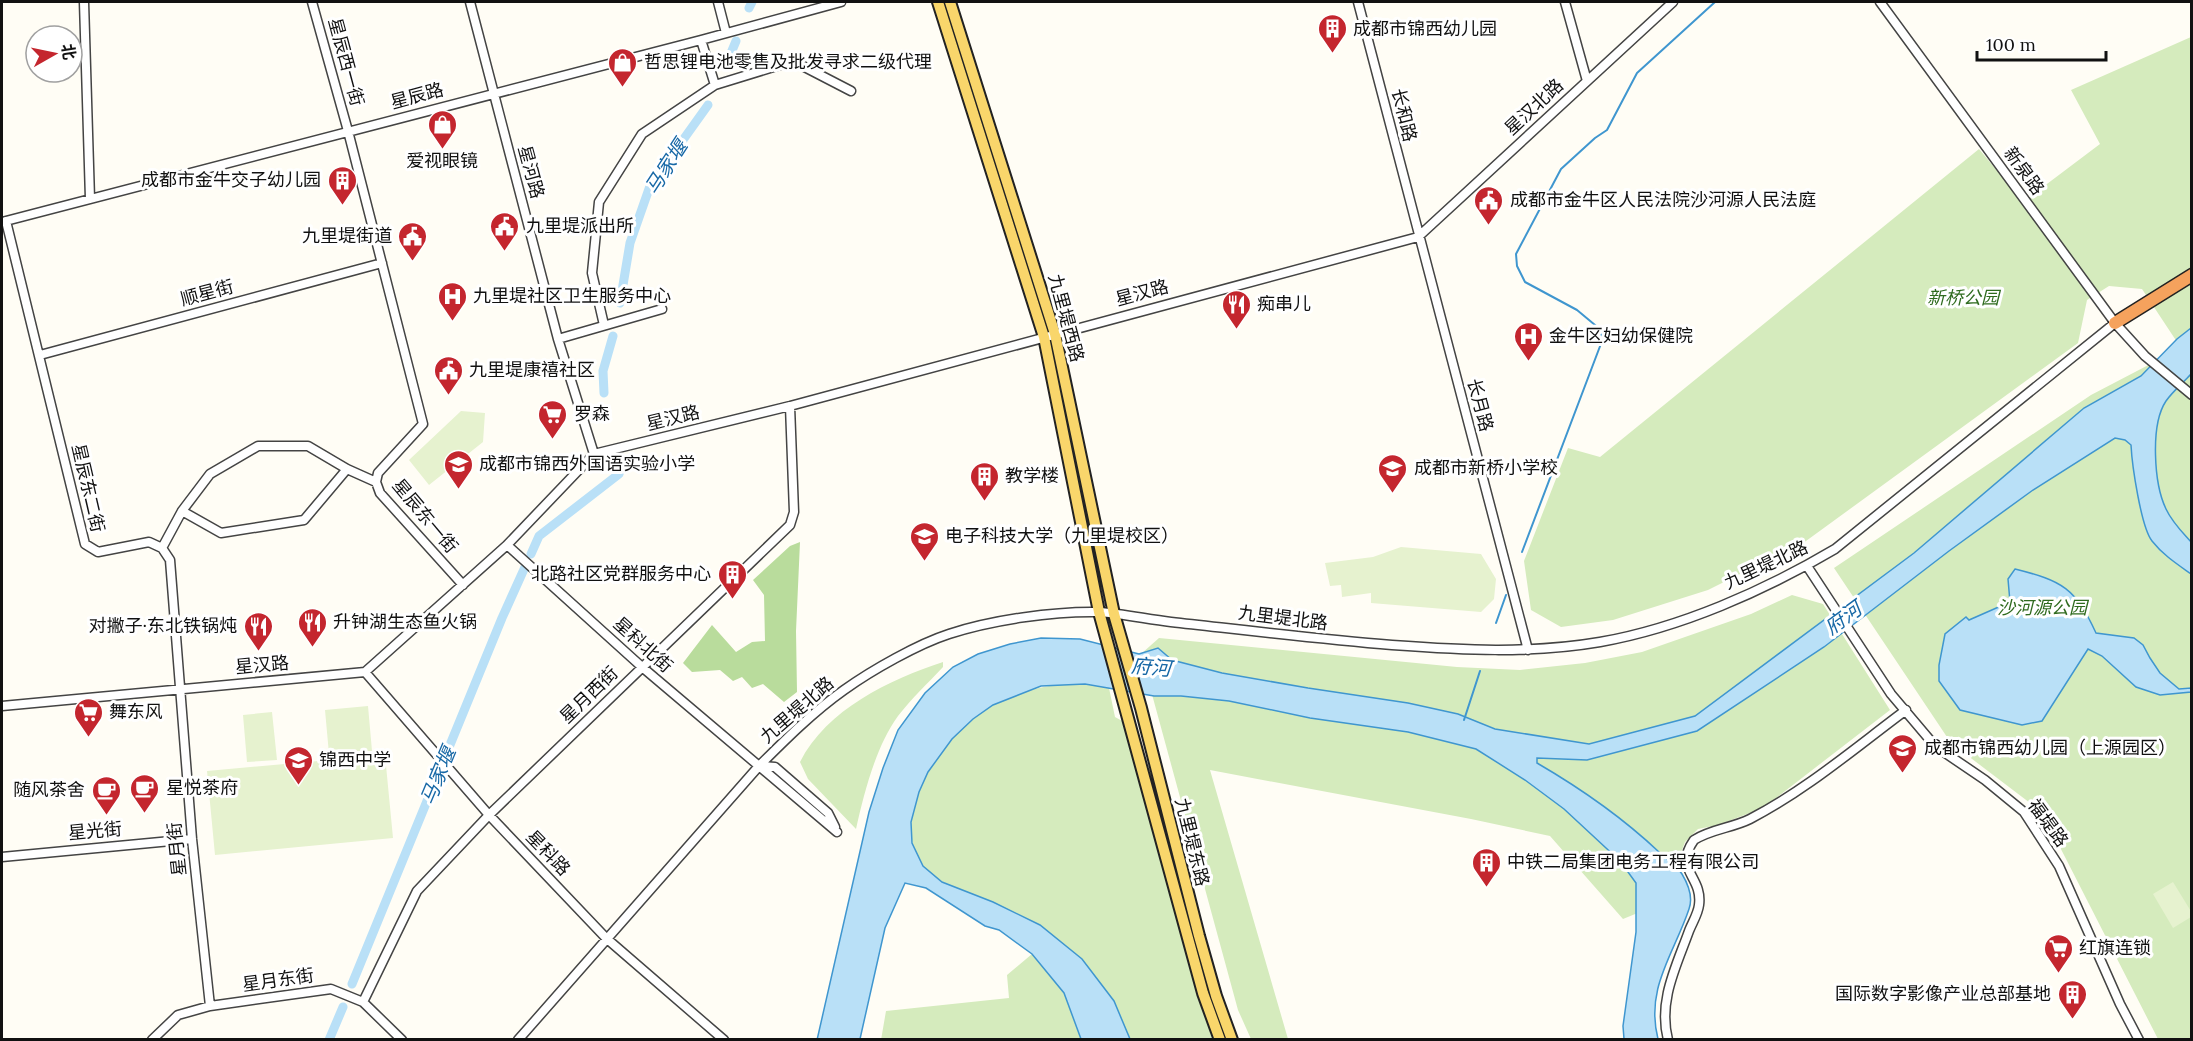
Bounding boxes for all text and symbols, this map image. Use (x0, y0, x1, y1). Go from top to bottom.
building icon: 成都市锦西幼儿园 (1316, 13, 1348, 55)
street label: 星辰西一街 (324, 15, 369, 108)
place label: 成都市锦西幼儿园 (1353, 17, 1497, 40)
north arrow (24, 24, 84, 84)
scale bar (1977, 24, 2106, 62)
text: 100 m (1986, 33, 2036, 56)
text: 北 (58, 42, 80, 61)
shop icon: 哲思锂电池零售及批发寻求二级代理 (607, 46, 639, 88)
place label: 哲思锂电池零售及批发寻求二级代理 (644, 50, 932, 73)
street label: 星汉北路 (1499, 74, 1568, 140)
street label: 星辰路 (388, 77, 446, 114)
street label: 长和路 (1387, 86, 1422, 144)
shop icon: 爱视眼镜 (426, 108, 458, 150)
water label: 马家堰 (639, 132, 694, 199)
street label: 新泉路 (1999, 142, 2050, 199)
street label: 星河路 (513, 143, 550, 201)
place label: 爱视眼镜 (406, 149, 478, 172)
building icon: 成都市金牛交子幼儿园 (326, 164, 358, 206)
place label: 成都市金牛交子幼儿园 (141, 168, 321, 191)
public building icon: 成都市金牛区人民法院沙河源人民法庭 (1473, 184, 1505, 226)
place label: 成都市金牛区人民法院沙河源人民法庭 (1510, 188, 1816, 211)
public building icon: 九里堤派出所 (489, 210, 521, 252)
place label: 九里堤派出所 (526, 214, 634, 237)
public building icon: 九里堤街道 (397, 220, 429, 262)
place label: 九里堤街道 (302, 224, 392, 247)
street label: 九里堤西路 (1044, 271, 1089, 364)
street label: 顺星街 (178, 274, 236, 311)
street label: 星汉路 (1113, 274, 1171, 311)
hospital icon: 九里堤社区卫生服务中心 (436, 280, 468, 322)
place label: 九里堤社区卫生服务中心 (473, 284, 671, 307)
park label: 新桥公园 (1927, 286, 2002, 309)
restaurant icon: 痴串儿 (1220, 288, 1252, 330)
place label: 痴串儿 (1257, 292, 1311, 315)
hospital icon: 金牛区妇幼保健院 (1512, 320, 1544, 362)
place label: 金牛区妇幼保健院 (1549, 324, 1693, 347)
public building icon: 九里堤康禧社区 (432, 354, 464, 396)
place label: 九里堤康禧社区 (469, 358, 595, 381)
street label: 长月路 (1462, 376, 1499, 434)
supermarket icon: 罗森 (537, 398, 569, 440)
street label: 星汉路 (644, 400, 702, 435)
place label: 罗森 (574, 402, 610, 425)
street label: 星辰东二街 (67, 441, 110, 534)
school or university icon: 成都市锦西外国语实验小学 (442, 448, 474, 490)
place label: 成都市锦西外国语实验小学 (479, 452, 695, 475)
school or university icon: 成都市新桥小学校 (1377, 452, 1409, 494)
place label: 成都市新桥小学校 (1414, 456, 1558, 479)
building icon: 教学楼 (968, 460, 1000, 502)
place label: 教学楼 (1005, 464, 1059, 487)
street label: 星辰东一街 (388, 474, 463, 558)
school or university icon: 电子科技大学（九里堤校区） (908, 520, 940, 562)
place label: 电子科技大学（九里堤校区） (945, 524, 1179, 547)
street label: 九里堤北路 (1720, 535, 1811, 594)
building icon: 北路社区党群服务中心 (716, 558, 748, 600)
place label: 北路社区党群服务中心 (531, 562, 711, 585)
water label: 府河 (1819, 593, 1869, 639)
park label: 沙河源公园 (1997, 596, 2090, 619)
street label: 九里堤北路 (1237, 601, 1329, 634)
restaurant icon: 升钟湖生态鱼火锅 (296, 606, 328, 648)
restaurant icon: 对撇子·东北铁锅炖 (242, 610, 274, 652)
place label: 升钟湖生态鱼火锅 (333, 610, 477, 633)
street label: 星科北街 (609, 612, 678, 677)
place label: 对撇子·东北铁锅炖 (89, 614, 237, 637)
street label: 星汉路 (234, 651, 290, 678)
water label: 府河 (1130, 652, 1176, 681)
street label: 星月西街 (555, 661, 623, 728)
street label: 九里堤北路 (755, 671, 838, 748)
supermarket icon: 舞东风 (72, 696, 104, 738)
place label: 舞东风 (109, 700, 163, 723)
school or university icon: 成都市锦西幼儿园（上源园区） (1887, 732, 1919, 774)
place label: 成都市锦西幼儿园（上源园区） (1924, 736, 2176, 759)
water label: 马家堰 (414, 741, 462, 808)
school or university icon: 锦西中学 (282, 744, 314, 786)
place label: 锦西中学 (319, 748, 391, 771)
cafe icon: 星悦茶府 (129, 772, 161, 814)
cafe icon: 随风茶舍 (90, 774, 122, 816)
place label: 星悦茶府 (166, 776, 238, 799)
place label: 随风茶舍 (13, 778, 85, 801)
street label: 福堤路 (2023, 794, 2074, 851)
street label: 九里堤东路 (1170, 795, 1215, 888)
street label: 星光街 (67, 817, 123, 844)
street label: 星月街 (162, 821, 191, 877)
street label: 星科路 (521, 825, 575, 880)
building icon: 中铁二局集团电务工程有限公司 (1470, 846, 1502, 888)
place label: 中铁二局集团电务工程有限公司 (1507, 850, 1759, 873)
supermarket icon: 红旗连锁 (2042, 932, 2074, 974)
place label: 红旗连锁 (2079, 936, 2151, 959)
street label: 星月东街 (241, 963, 315, 996)
building icon: 国际数字影像产业总部基地 (2056, 978, 2088, 1020)
place label: 国际数字影像产业总部基地 (1835, 982, 2051, 1005)

